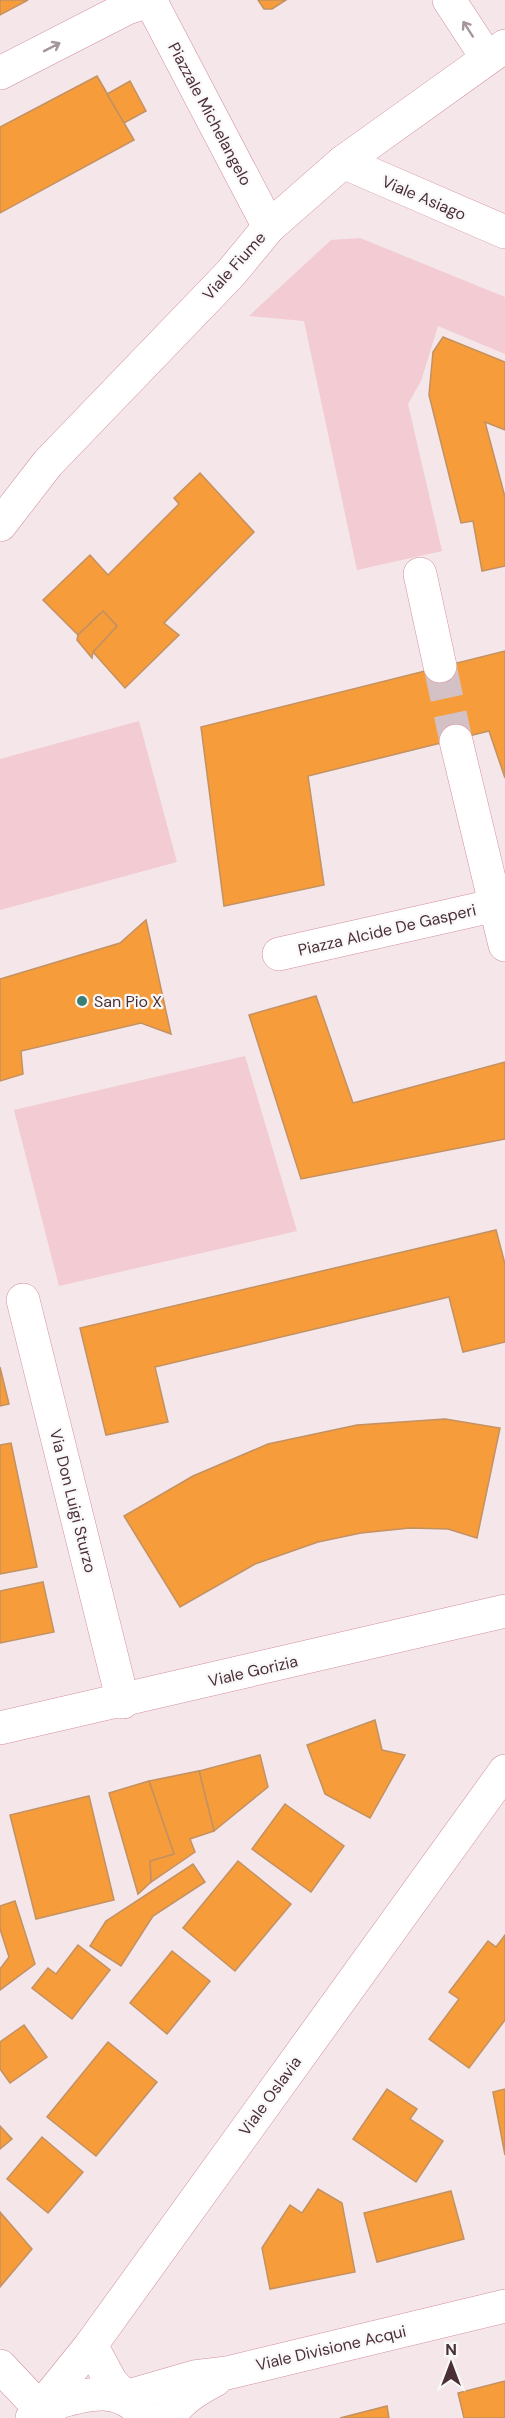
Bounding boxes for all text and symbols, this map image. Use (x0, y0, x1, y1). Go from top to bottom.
one-way arrow (462, 21, 474, 38)
street label: Piazzale Michelangelo (163, 39, 257, 189)
one-way arrow (43, 40, 61, 52)
street label: Viale Asiago (379, 171, 469, 225)
street label: Viale Fiume (198, 227, 270, 305)
street label: Piazza Alcide De Gasperi (296, 899, 478, 961)
place label: San Pio X (94, 991, 162, 1012)
marker: San Pio X (75, 994, 89, 1008)
street label: Via Don Luigi Sturzo (45, 1427, 101, 1575)
street label: Viale Gorizia (206, 1650, 300, 1692)
street label: Viale Oslavia (234, 2052, 306, 2140)
street label: Viale Divisione Acqui (254, 2320, 408, 2376)
north arrow (421, 2334, 481, 2394)
text: N (445, 2339, 457, 2360)

